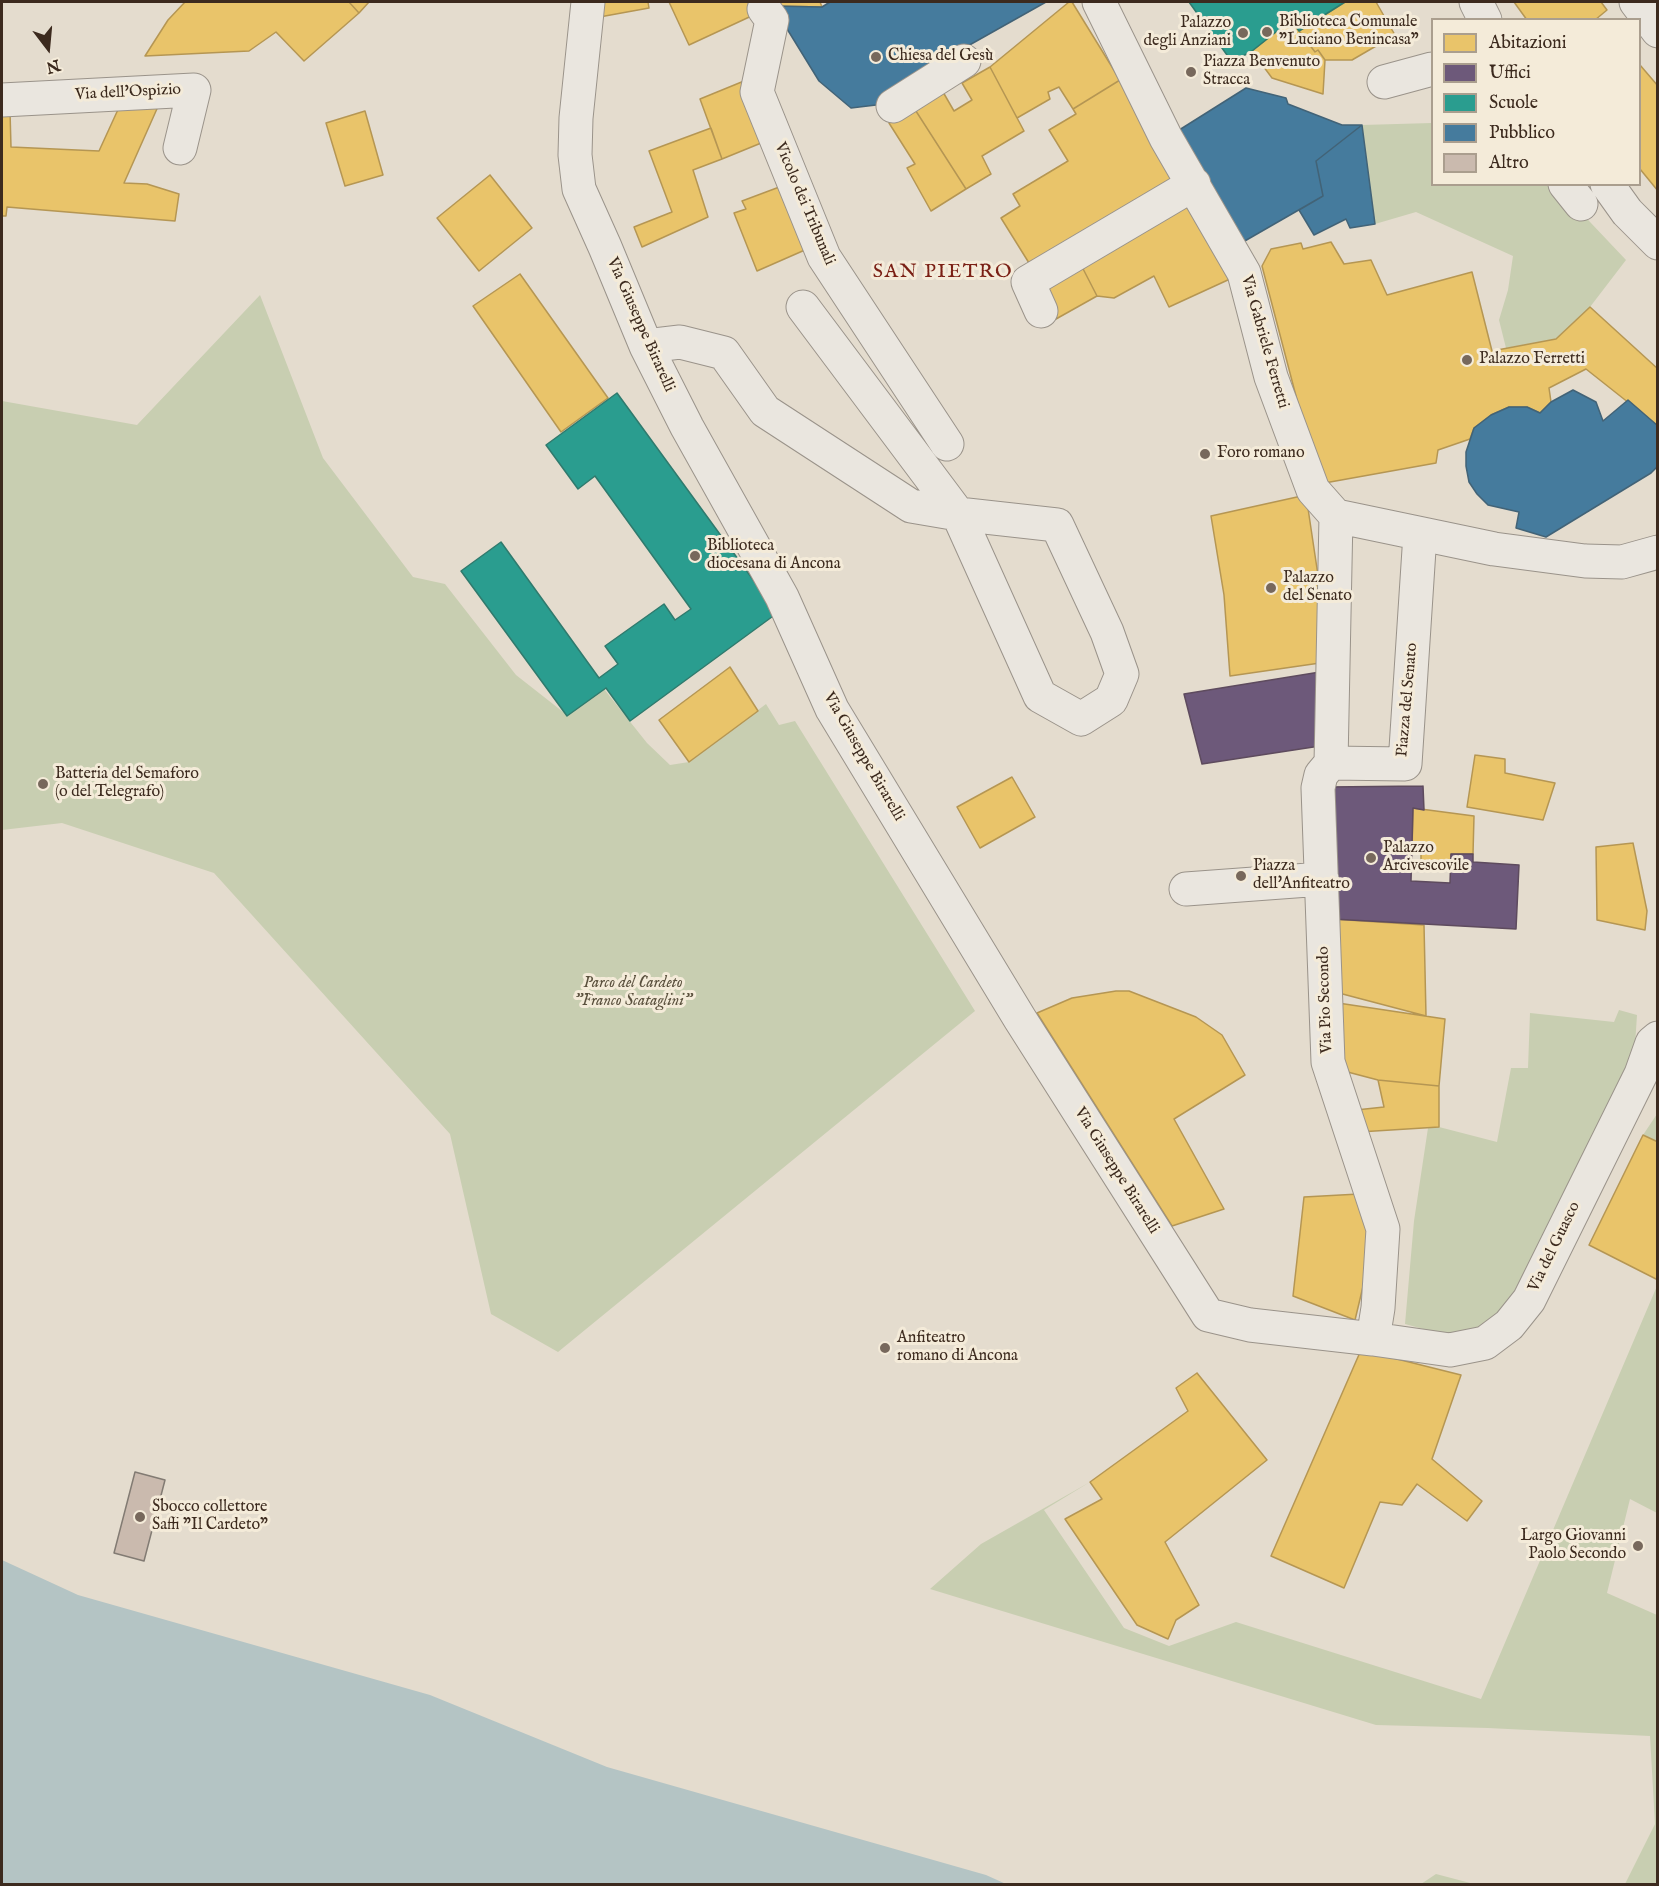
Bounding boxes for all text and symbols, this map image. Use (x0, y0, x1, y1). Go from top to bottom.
place label: Biblioteca Comunale "Luciano Benincasa" (1279, 13, 1419, 51)
place label: Palazzo degli Anziani (1144, 14, 1231, 52)
north arrow (18, 18, 78, 78)
legend (1431, 18, 1641, 186)
marker: Biblioteca Comunale "Luciano Benincasa" (1260, 25, 1274, 39)
marker: Palazzo degli Anziani (1236, 26, 1250, 40)
text: Abitazioni (1489, 32, 1567, 55)
place label: Chiesa del Gesù (888, 47, 993, 67)
marker: Chiesa del Gesù (869, 50, 883, 64)
place label: Piazza Benvenuto Stracca (1203, 53, 1320, 91)
text: N (44, 54, 62, 77)
text: Uffici (1489, 62, 1531, 85)
marker: Piazza Benvenuto Stracca (1184, 65, 1198, 79)
street label: Via dell'Ospizio (74, 81, 182, 105)
text: Scuole (1489, 92, 1538, 115)
text: Pubblico (1489, 122, 1555, 145)
street label: Vicolo dei Tribunali (769, 140, 839, 268)
text: Altro (1489, 152, 1529, 175)
street label: Via Giuseppe Birarelli (602, 255, 678, 395)
district label: SAN PIETRO (873, 261, 1013, 285)
street label: Via Gabriele Ferretti (1236, 273, 1292, 411)
place label: Palazzo Ferretti (1479, 350, 1585, 370)
marker: Palazzo Ferretti (1460, 353, 1474, 367)
place label: Foro romano (1217, 444, 1305, 464)
marker: Foro romano (1198, 447, 1212, 461)
place label: Biblioteca diocesana di Ancona (707, 537, 841, 575)
marker: Biblioteca diocesana di Ancona (688, 549, 702, 563)
place label: Palazzo del Senato (1283, 569, 1352, 607)
marker: Palazzo del Senato (1264, 581, 1278, 595)
street label: Piazza del Senato (1393, 642, 1423, 758)
street label: Via Giuseppe Birarelli (818, 689, 908, 825)
place label: Batteria del Semaforo (o del Telegrafo) (55, 765, 199, 803)
marker: Batteria del Semaforo (o del Telegrafo) (36, 777, 50, 791)
place label: Palazzo Arcivescovile (1383, 839, 1469, 877)
marker: Palazzo Arcivescovile (1364, 851, 1378, 865)
place label: Piazza dell'Anfiteatro (1253, 857, 1350, 895)
marker: Piazza dell'Anfiteatro (1234, 869, 1248, 883)
street label: Via Pio Secondo (1315, 946, 1337, 1054)
park label: Parco del Cardeto "Franco Scataglini" (574, 974, 692, 1012)
street label: Via Giuseppe Birarelli (1069, 1104, 1163, 1238)
street label: Via del Guasco (1525, 1199, 1585, 1295)
place label: Anfiteatro romano di Ancona (897, 1329, 1018, 1367)
marker: Anfiteatro romano di Ancona (878, 1341, 892, 1355)
place label: Sbocco collettore Saffi "Il Cardeto" (152, 1498, 268, 1536)
marker: Sbocco collettore Saffi "Il Cardeto" (133, 1510, 147, 1524)
place label: Largo Giovanni Paolo Secondo (1520, 1527, 1626, 1565)
marker: Largo Giovanni Paolo Secondo (1631, 1539, 1645, 1553)

